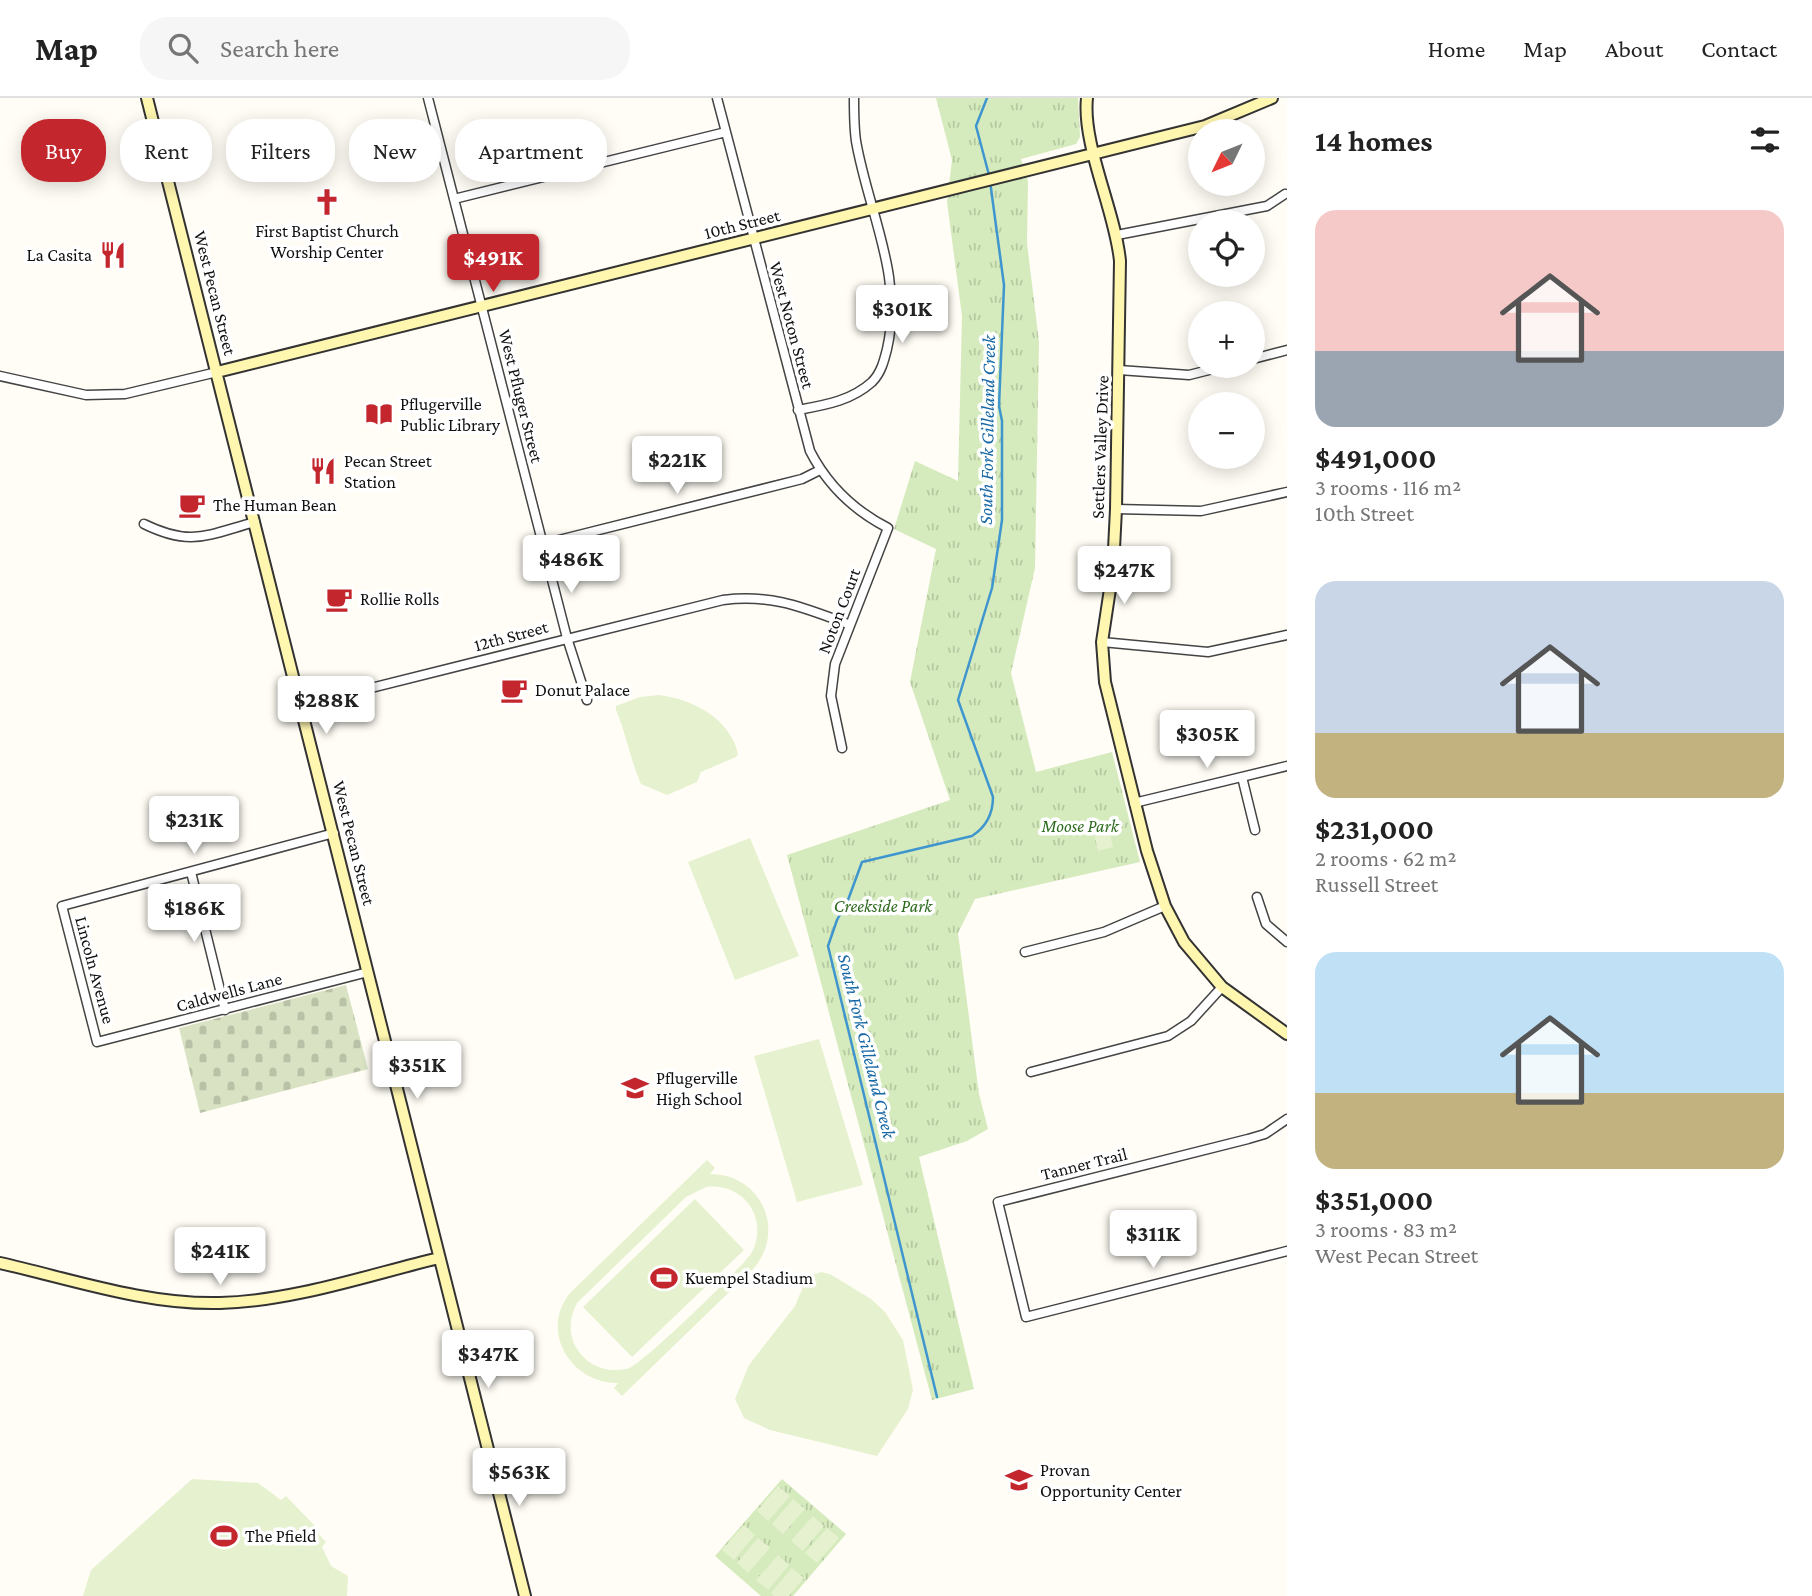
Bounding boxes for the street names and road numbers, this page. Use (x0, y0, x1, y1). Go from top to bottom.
street label: 10th Street (702, 205, 783, 243)
street label: West Pecan Street (190, 229, 240, 358)
street label: West Noton Street (765, 259, 819, 392)
street label: West Pfluger Street (495, 327, 548, 466)
street label: Settlers Valley Drive (1088, 375, 1113, 519)
street label: Noton Court (814, 565, 865, 657)
street label: 12th Street (472, 616, 551, 655)
street label: West Pecan Street (329, 779, 379, 908)
street label: Lincoln Avenue (71, 914, 119, 1026)
street label: Caldwells Lane (174, 968, 284, 1016)
street label: Tanner Trail (1039, 1144, 1129, 1184)

